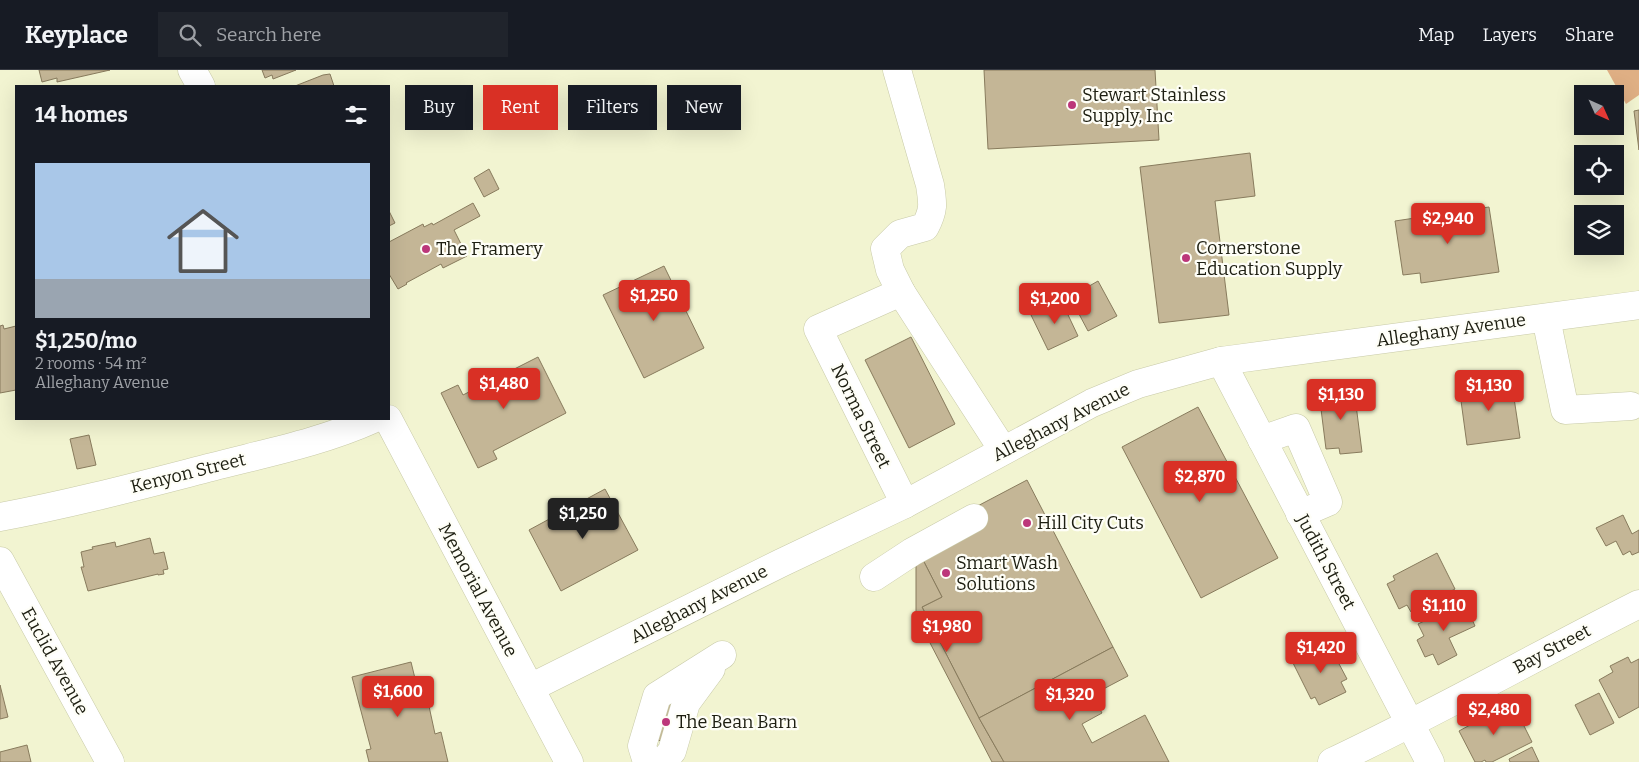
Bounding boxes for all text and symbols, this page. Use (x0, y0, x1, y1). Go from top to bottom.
search box (158, 12, 508, 57)
text: Keyplace (25, 21, 128, 49)
icon: search (176, 21, 204, 49)
text: Search here (216, 23, 321, 46)
text: Map (1418, 24, 1454, 46)
text: Layers (1482, 24, 1537, 46)
text: Share (1565, 24, 1614, 46)
place label: Stewart Stainless Supply, Inc (1082, 84, 1226, 127)
chip: Buy (405, 85, 473, 130)
chip: Rent (483, 85, 558, 130)
chip: Filters (568, 85, 657, 130)
chip: New (667, 85, 741, 130)
north arrow (1574, 85, 1624, 135)
map controls (1574, 85, 1624, 255)
marker: Stewart Stainless Supply, Inc (1066, 99, 1078, 111)
icon: filters (342, 101, 370, 129)
text: 14 homes (35, 102, 128, 128)
button: locate (1574, 145, 1624, 195)
icon: home (158, 196, 248, 286)
pin: $2,940 (1407, 202, 1489, 245)
button: layers (1574, 205, 1624, 255)
text: $2,940 (1422, 209, 1474, 228)
place label: Cornerstone Education Supply (1196, 237, 1343, 280)
place label: The Framery (436, 238, 543, 260)
marker: The Framery (420, 243, 432, 255)
marker: Cornerstone Education Supply (1180, 252, 1192, 264)
pin: $1,250 (613, 280, 695, 322)
pin: $1,200 (1014, 282, 1096, 325)
text: $1,250 (630, 286, 678, 305)
text: $1,200 (1030, 289, 1080, 308)
street label: Alleghany Avenue (1375, 309, 1527, 351)
text: $1,250/mo (35, 328, 137, 354)
text: 2 rooms · 54 m² (35, 354, 147, 373)
street label: Norma Street (826, 360, 896, 472)
pin: $1,480 (463, 368, 545, 410)
pin: $1,130 (1448, 370, 1530, 412)
text: Alleghany Avenue (35, 373, 169, 392)
text: $1,480 (479, 374, 529, 393)
text: $1,130 (1466, 376, 1512, 395)
street label: Alleghany Avenue (989, 378, 1133, 466)
pin: $1,130 (1300, 378, 1382, 421)
text: $1,130 (1318, 385, 1364, 404)
street label: Kenyon Street (128, 448, 248, 498)
pin: $2,870 (1159, 460, 1241, 503)
text: $2,870 (1175, 467, 1225, 486)
pin: $1,250 (542, 498, 624, 540)
text: $1,250 (559, 504, 607, 523)
street label: Judith Street (1291, 510, 1361, 614)
place label: Hill City Cuts (1037, 512, 1144, 534)
marker: Hill City Cuts (1021, 517, 1033, 529)
street label: Memorial Avenue (434, 520, 522, 660)
place label: Smart Wash Solutions (956, 552, 1058, 595)
street label: Alleghany Avenue (627, 560, 771, 648)
marker: Smart Wash Solutions (940, 567, 952, 579)
pin: $1,110 (1403, 590, 1485, 632)
text: $1,110 (1422, 596, 1466, 615)
street label: Euclid Avenue (17, 604, 93, 718)
pin: $1,980 (906, 610, 988, 653)
text: $1,980 (922, 617, 972, 636)
street label: Bay Street (1510, 619, 1595, 679)
pin: $1,420 (1280, 632, 1362, 674)
text: $1,420 (1296, 638, 1346, 657)
pin: $1,600 (357, 676, 439, 718)
pin: $1,320 (1029, 678, 1111, 721)
text: $1,600 (373, 682, 423, 701)
text: $1,320 (1046, 685, 1094, 704)
pin: $2,480 (1453, 694, 1535, 736)
text: $2,480 (1468, 700, 1520, 719)
place label: The Bean Barn (676, 711, 798, 733)
marker: The Bean Barn (660, 716, 672, 728)

